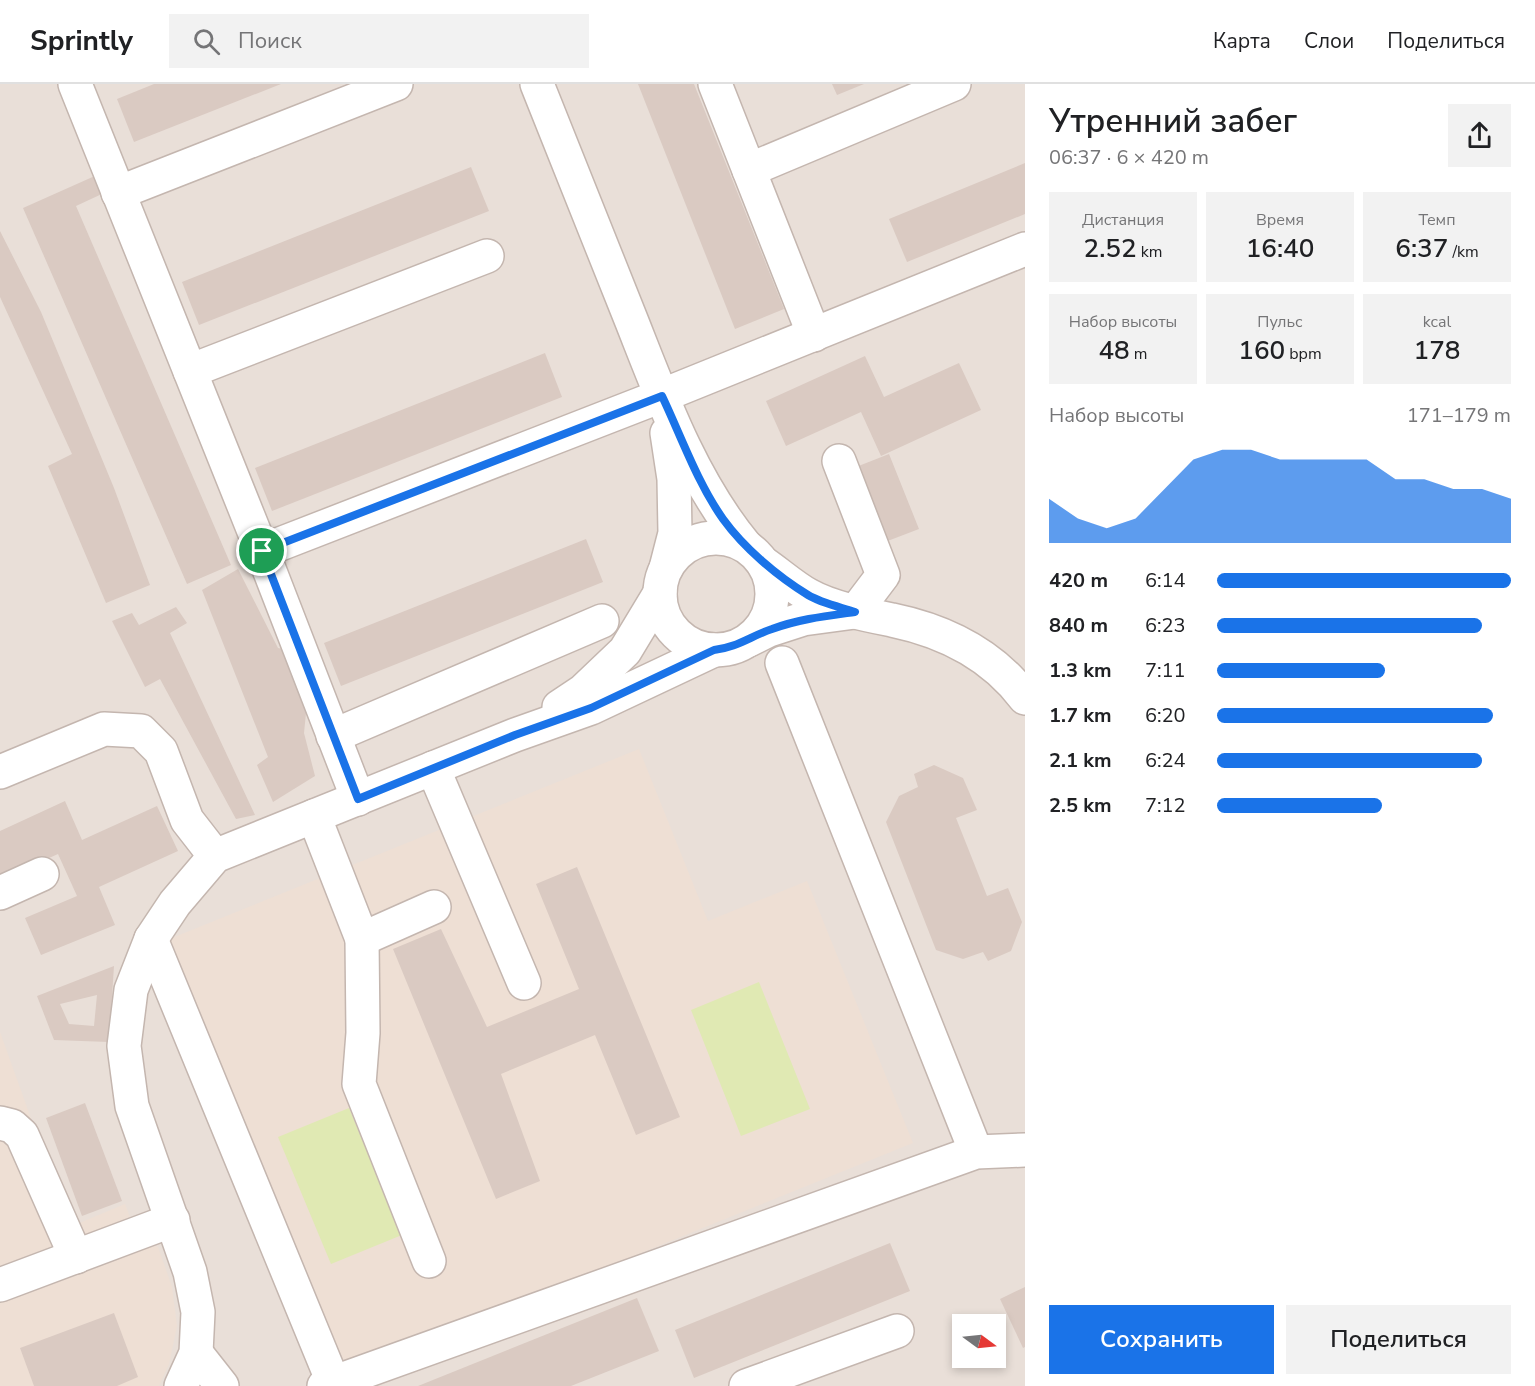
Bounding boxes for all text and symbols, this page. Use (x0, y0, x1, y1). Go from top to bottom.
search box (169, 14, 589, 68)
text: Sprintly (30, 22, 133, 60)
icon: search (190, 25, 223, 58)
text: Поиск (238, 26, 302, 56)
text: Карта (1213, 27, 1271, 55)
text: Слои (1304, 27, 1354, 55)
text: Поделиться (1387, 27, 1505, 55)
text: Утренний забег (1049, 99, 1297, 144)
button: share (1448, 104, 1511, 167)
text: 06:37 · 6 × 420 m (1049, 144, 1209, 171)
text: Дистанция (1082, 209, 1164, 231)
text: Время (1256, 209, 1304, 231)
text: Темп (1419, 209, 1455, 231)
text: 2.52 (1084, 231, 1137, 266)
text: 16:40 (1246, 231, 1314, 266)
text: 6:37 (1395, 231, 1448, 266)
text: km (1137, 241, 1162, 263)
text: /km (1448, 241, 1479, 263)
text: Набор высоты (1069, 311, 1177, 333)
text: Пульс (1257, 311, 1303, 333)
text: kcal (1423, 311, 1451, 333)
text: 48 (1098, 333, 1130, 368)
text: 160 (1238, 333, 1285, 368)
text: 178 (1414, 333, 1460, 368)
text: m (1130, 343, 1148, 365)
text: bpm (1285, 343, 1322, 365)
text: Набор высоты (1049, 402, 1184, 429)
text: 171–179 m (1407, 402, 1511, 429)
pin (236, 525, 287, 576)
icon: arrive (245, 534, 278, 567)
text: 420 m (1049, 567, 1108, 594)
text: 6:14 (1145, 567, 1186, 594)
text: 840 m (1049, 612, 1108, 639)
text: 6:23 (1145, 612, 1186, 639)
text: 1.3 km (1049, 657, 1112, 684)
text: 7:11 (1145, 657, 1186, 684)
text: 1.7 km (1049, 702, 1112, 729)
text: 6:20 (1145, 702, 1186, 729)
text: 2.1 km (1049, 747, 1112, 774)
text: 6:24 (1145, 747, 1186, 774)
text: 2.5 km (1049, 792, 1112, 819)
text: 7:12 (1145, 792, 1186, 819)
button: Сохранить (1049, 1305, 1274, 1374)
button: Поделиться (1286, 1305, 1511, 1374)
north arrow (952, 1314, 1006, 1368)
map controls (952, 1314, 1006, 1368)

